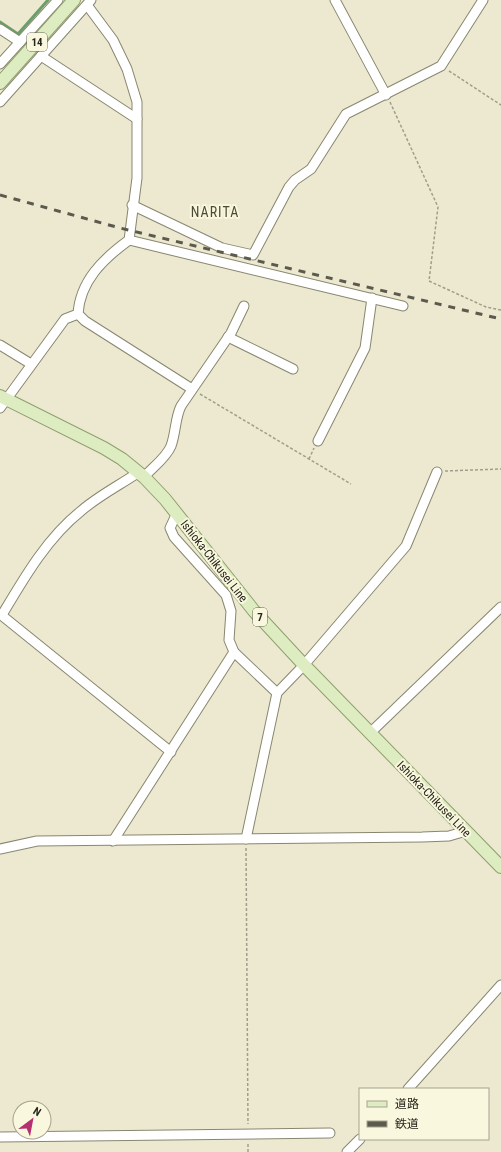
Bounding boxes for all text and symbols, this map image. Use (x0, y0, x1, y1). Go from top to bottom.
road number: 14 (27, 33, 47, 51)
district label: NARITA (191, 204, 239, 220)
street label: Ishioka-Chikusei Line (178, 517, 251, 605)
road number: 7 (253, 608, 267, 626)
street label: Ishioka-Chikusei Line (394, 758, 474, 840)
legend (359, 1088, 489, 1140)
text: 道路 (395, 1097, 419, 1111)
north arrow (12, 1100, 52, 1140)
text: N (31, 1105, 44, 1119)
text: 鉄道 (395, 1117, 419, 1131)

